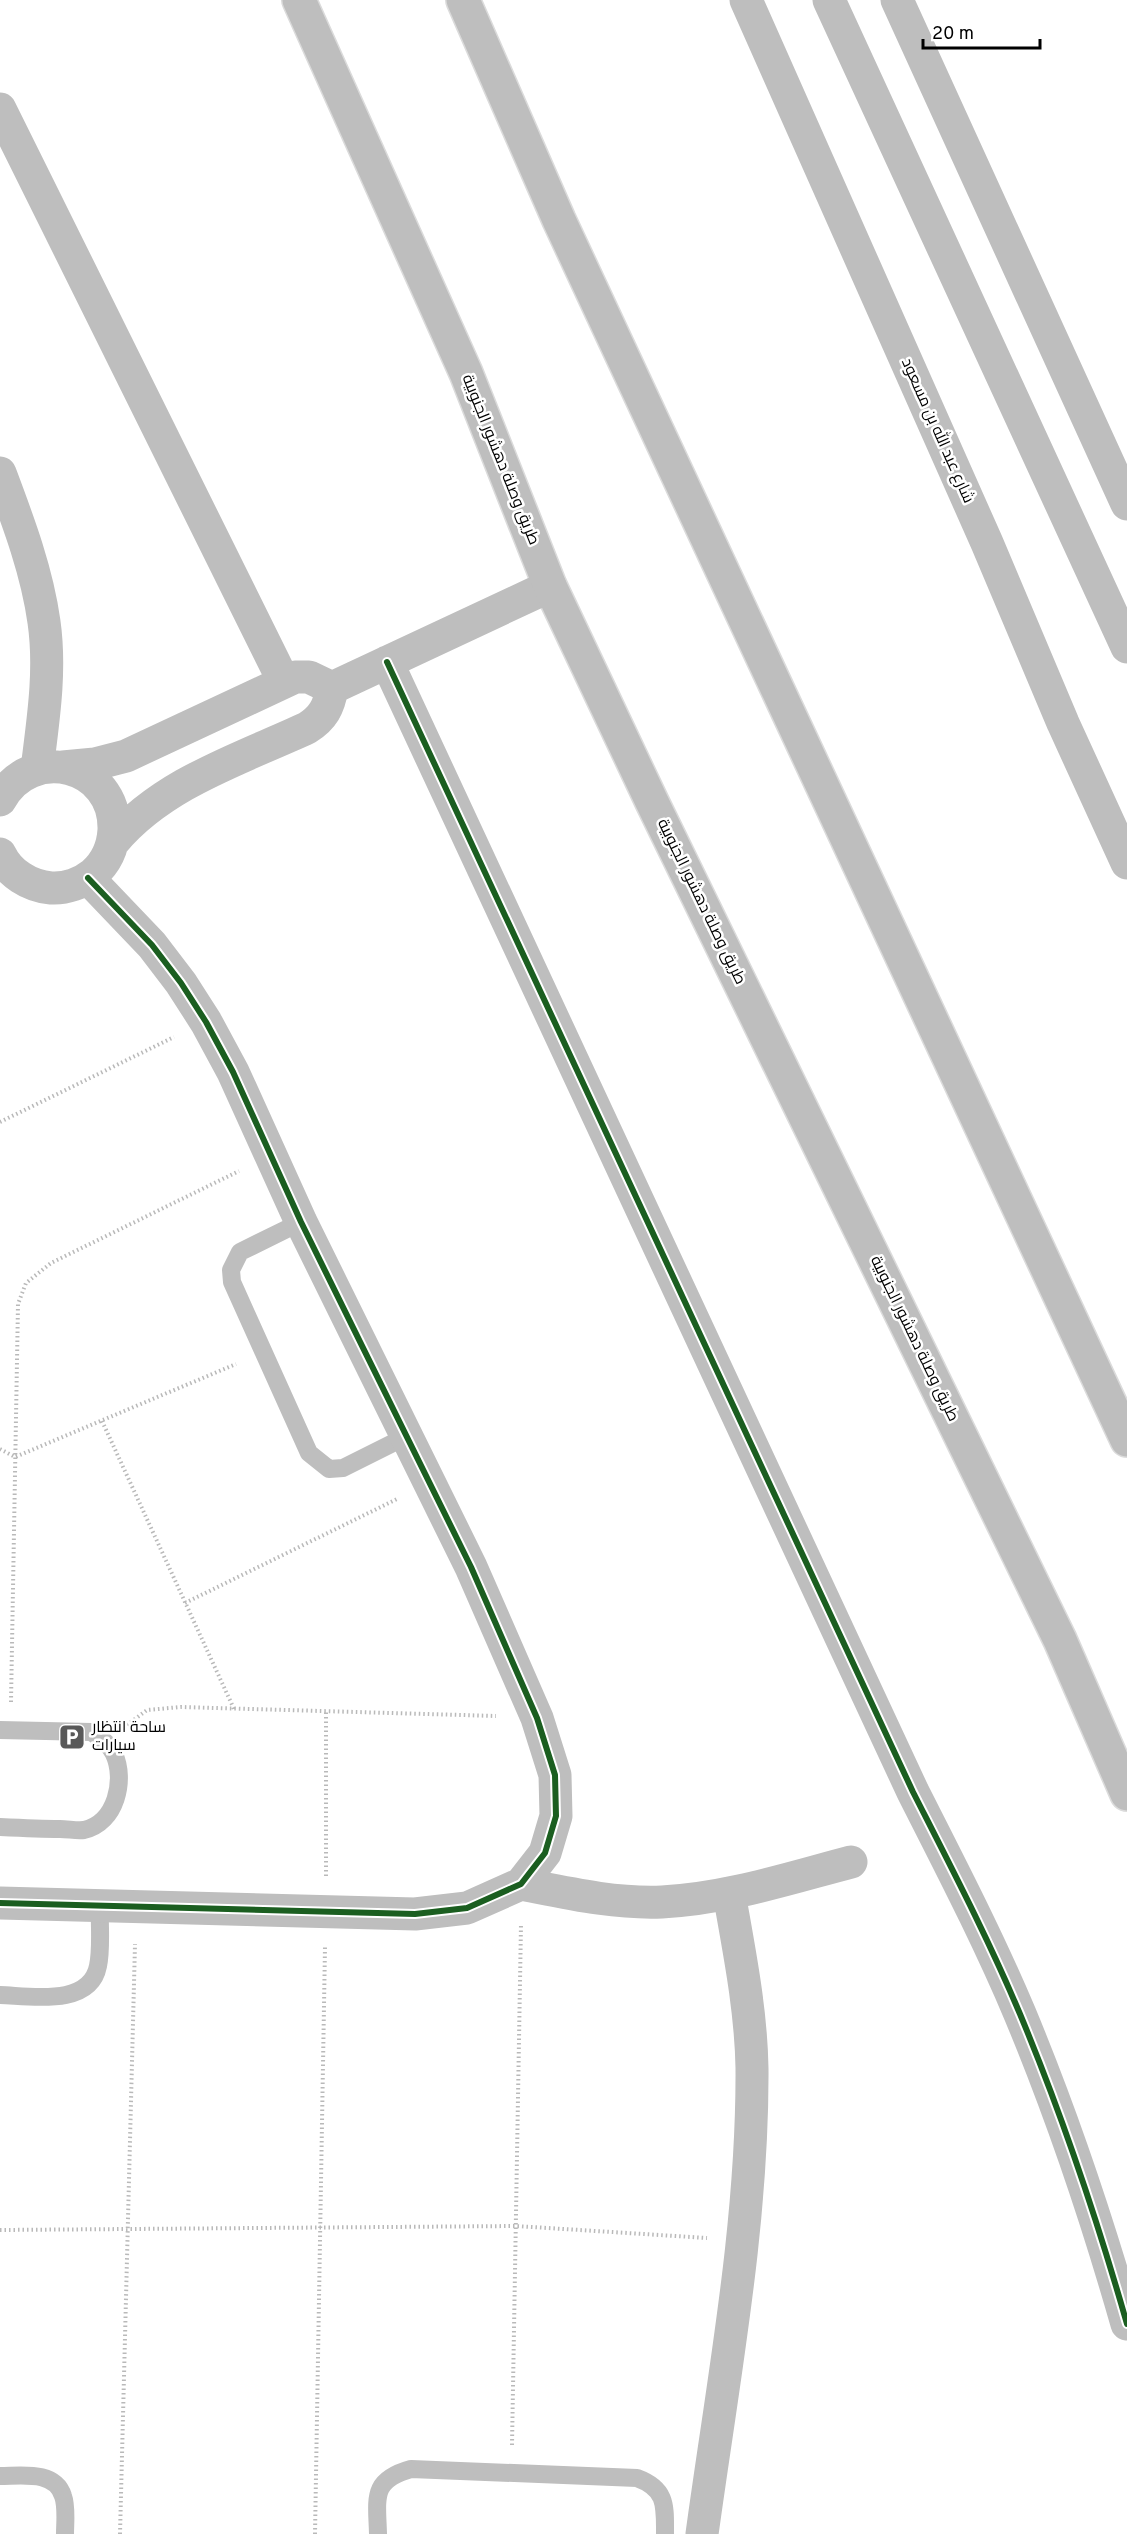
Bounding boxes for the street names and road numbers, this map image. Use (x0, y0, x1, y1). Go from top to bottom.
street label: شارع عبد الله بن مسعود (896, 355, 980, 507)
street label: طريق وصلة دهشور الجنوبية (457, 372, 543, 548)
street label: طريق وصلة دهشور الجنوبية (652, 816, 750, 988)
street label: طريق وصلة دهشور الجنوبية (865, 1253, 963, 1425)

